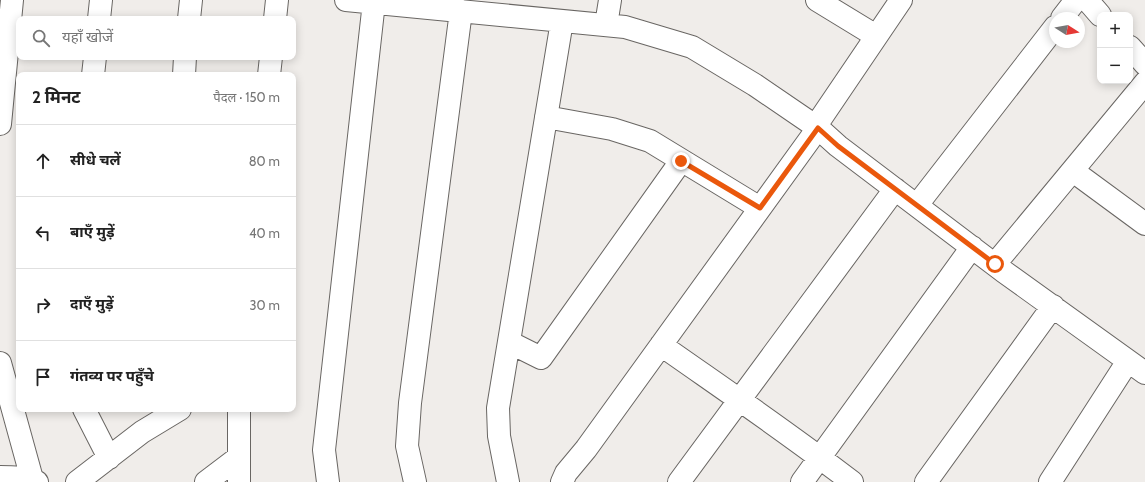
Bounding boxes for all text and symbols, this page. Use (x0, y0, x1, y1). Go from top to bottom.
north arrow (1049, 12, 1085, 48)
map controls (1097, 12, 1133, 84)
button: + (1097, 12, 1133, 48)
search box (16, 16, 296, 60)
icon: search (30, 27, 52, 49)
text: यहाँ खोजें (62, 28, 113, 46)
button: − (1097, 48, 1133, 84)
text: 2 मिनट (32, 87, 81, 107)
text: पैदल · 150 m (213, 89, 280, 105)
icon: ahead (32, 150, 54, 172)
text: सीधे चलें (70, 151, 121, 169)
route end (672, 152, 690, 170)
text: 80 m (249, 153, 280, 169)
icon: left (32, 222, 54, 244)
text: बाएँ मुड़ें (70, 223, 115, 241)
text: 40 m (249, 225, 280, 241)
route start (986, 255, 1004, 273)
icon: right (32, 294, 54, 316)
text: दाएँ मुड़ें (70, 295, 114, 313)
text: 30 m (250, 297, 280, 313)
icon: arrive (32, 366, 54, 388)
text: गंतव्य पर पहुँचे (70, 367, 154, 385)

